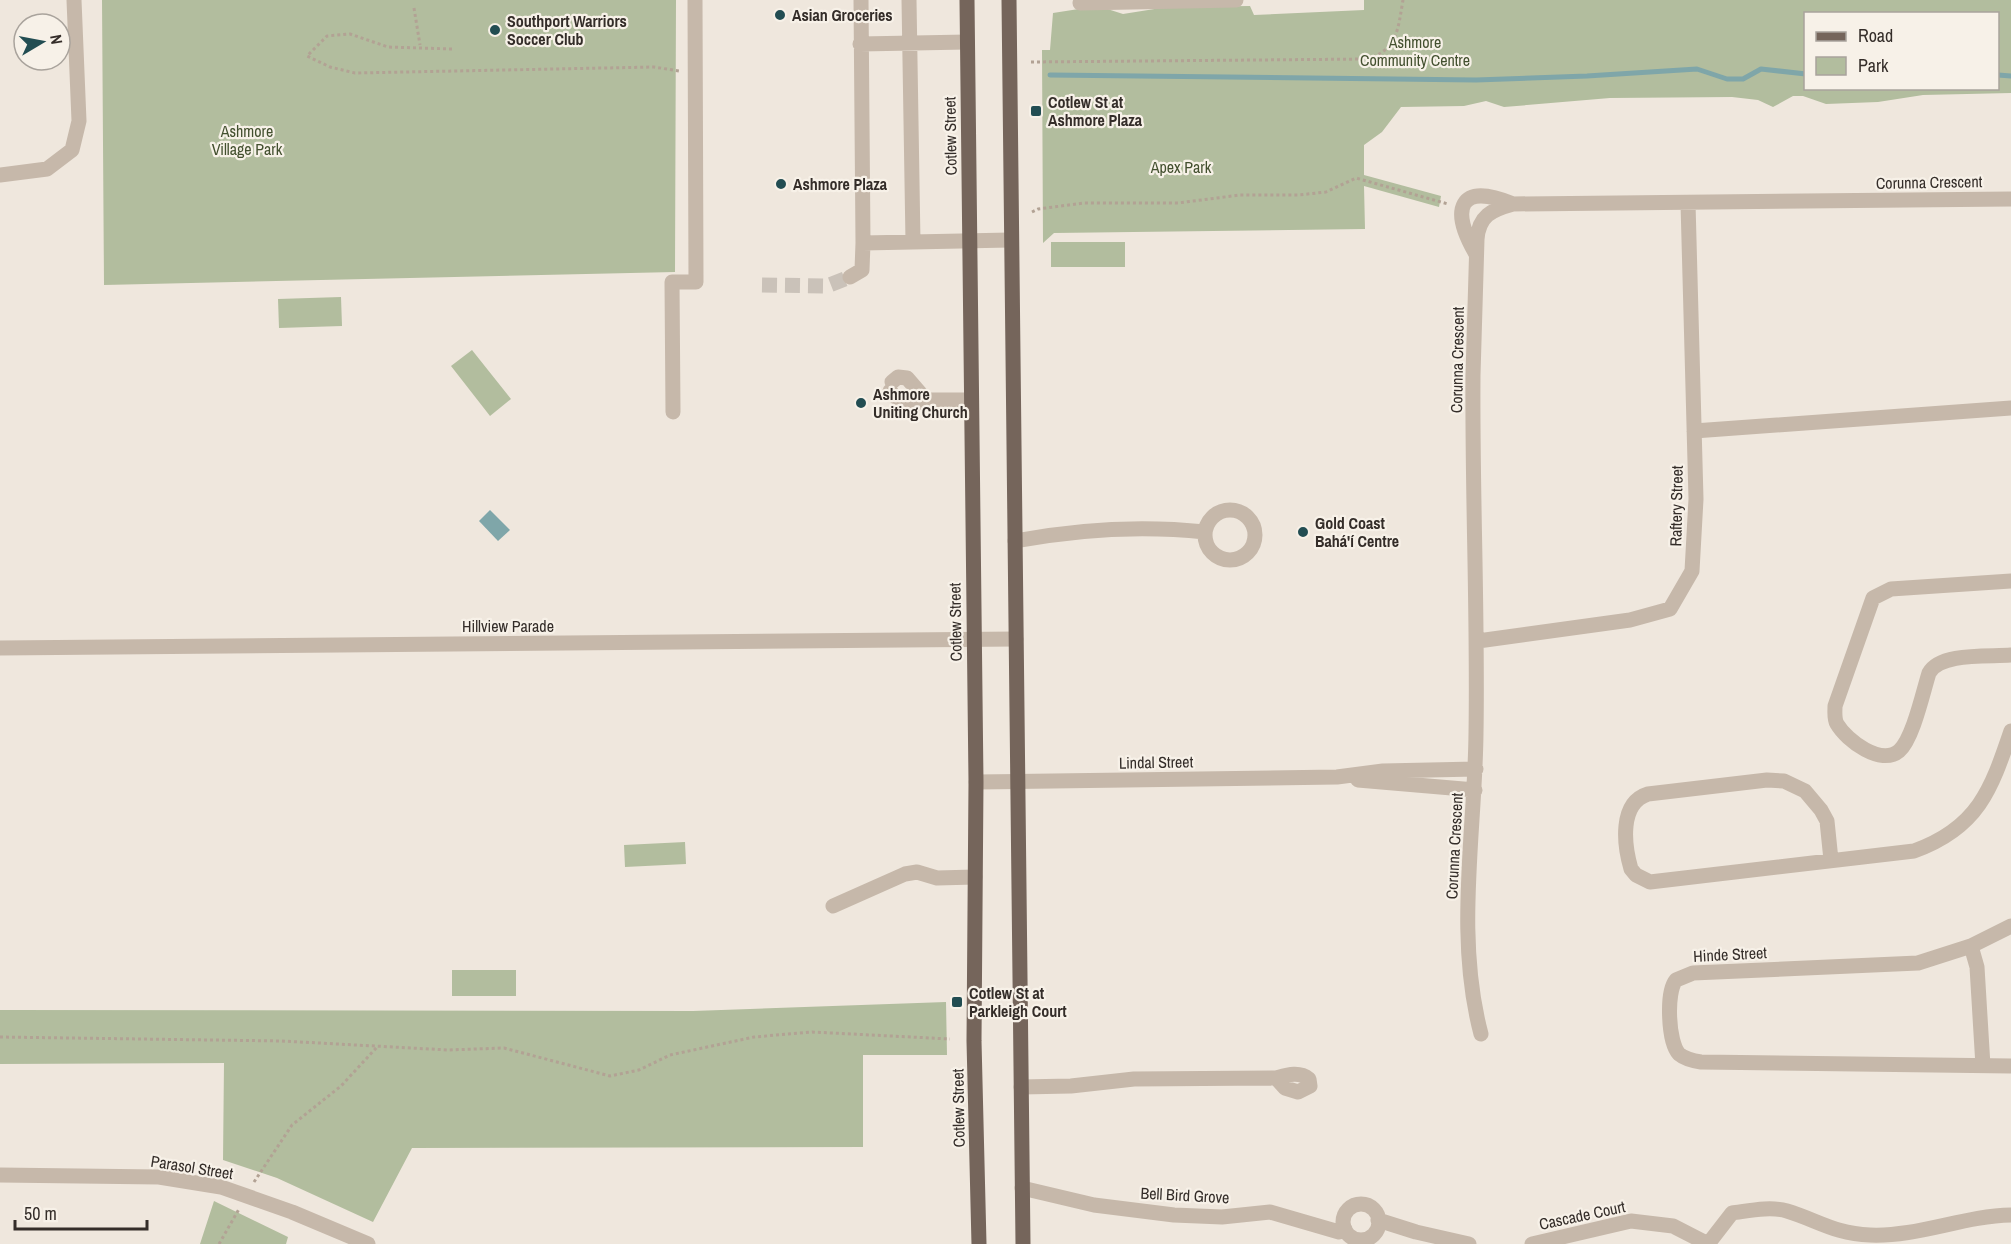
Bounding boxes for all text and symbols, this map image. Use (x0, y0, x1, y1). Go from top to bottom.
place label: Asian Groceries (792, 4, 893, 26)
marker: Asian Groceries (773, 8, 787, 22)
place label: Southport Warriors Soccer Club (507, 10, 627, 50)
north arrow (12, 12, 72, 72)
legend (1804, 12, 1999, 90)
marker: Southport Warriors Soccer Club (488, 23, 502, 37)
text: Road (1858, 23, 1893, 48)
park label: Ashmore Community Centre (1360, 31, 1470, 71)
text: N (45, 33, 68, 46)
text: Park (1858, 53, 1889, 78)
place label: Cotlew St at Ashmore Plaza (1048, 91, 1143, 131)
street label: Cotlew Street (938, 96, 962, 176)
marker: Cotlew St at Ashmore Plaza (1029, 104, 1043, 118)
park label: Ashmore Village Park (212, 120, 283, 160)
park label: Apex Park (1150, 156, 1212, 178)
street label: Corunna Crescent (1876, 170, 1983, 194)
place label: Ashmore Plaza (793, 173, 888, 195)
marker: Ashmore Plaza (774, 177, 788, 191)
street label: Corunna Crescent (1445, 306, 1469, 413)
place label: Ashmore Uniting Church (873, 383, 968, 423)
marker: Ashmore Uniting Church (854, 396, 868, 410)
street label: Raftery Street (1664, 465, 1688, 547)
place label: Gold Coast Bahá'í Centre (1315, 512, 1399, 552)
marker: Gold Coast Bahá'í Centre (1296, 525, 1310, 539)
street label: Cotlew Street (943, 582, 967, 662)
street label: Hillview Parade (462, 615, 554, 637)
street label: Lindal Street (1119, 750, 1194, 774)
street label: Corunna Crescent (1440, 792, 1468, 900)
street label: Hinde Street (1693, 941, 1768, 967)
place label: Cotlew St at Parkleigh Court (969, 982, 1067, 1022)
marker: Cotlew St at Parkleigh Court (950, 995, 964, 1009)
street label: Cotlew Street (946, 1068, 970, 1148)
street label: Parasol Street (149, 1150, 235, 1184)
street label: Bell Bird Grove (1140, 1182, 1230, 1208)
scale bar (15, 1193, 147, 1231)
street label: Cascade Court (1537, 1195, 1627, 1235)
text: 50 m (24, 1201, 57, 1226)

